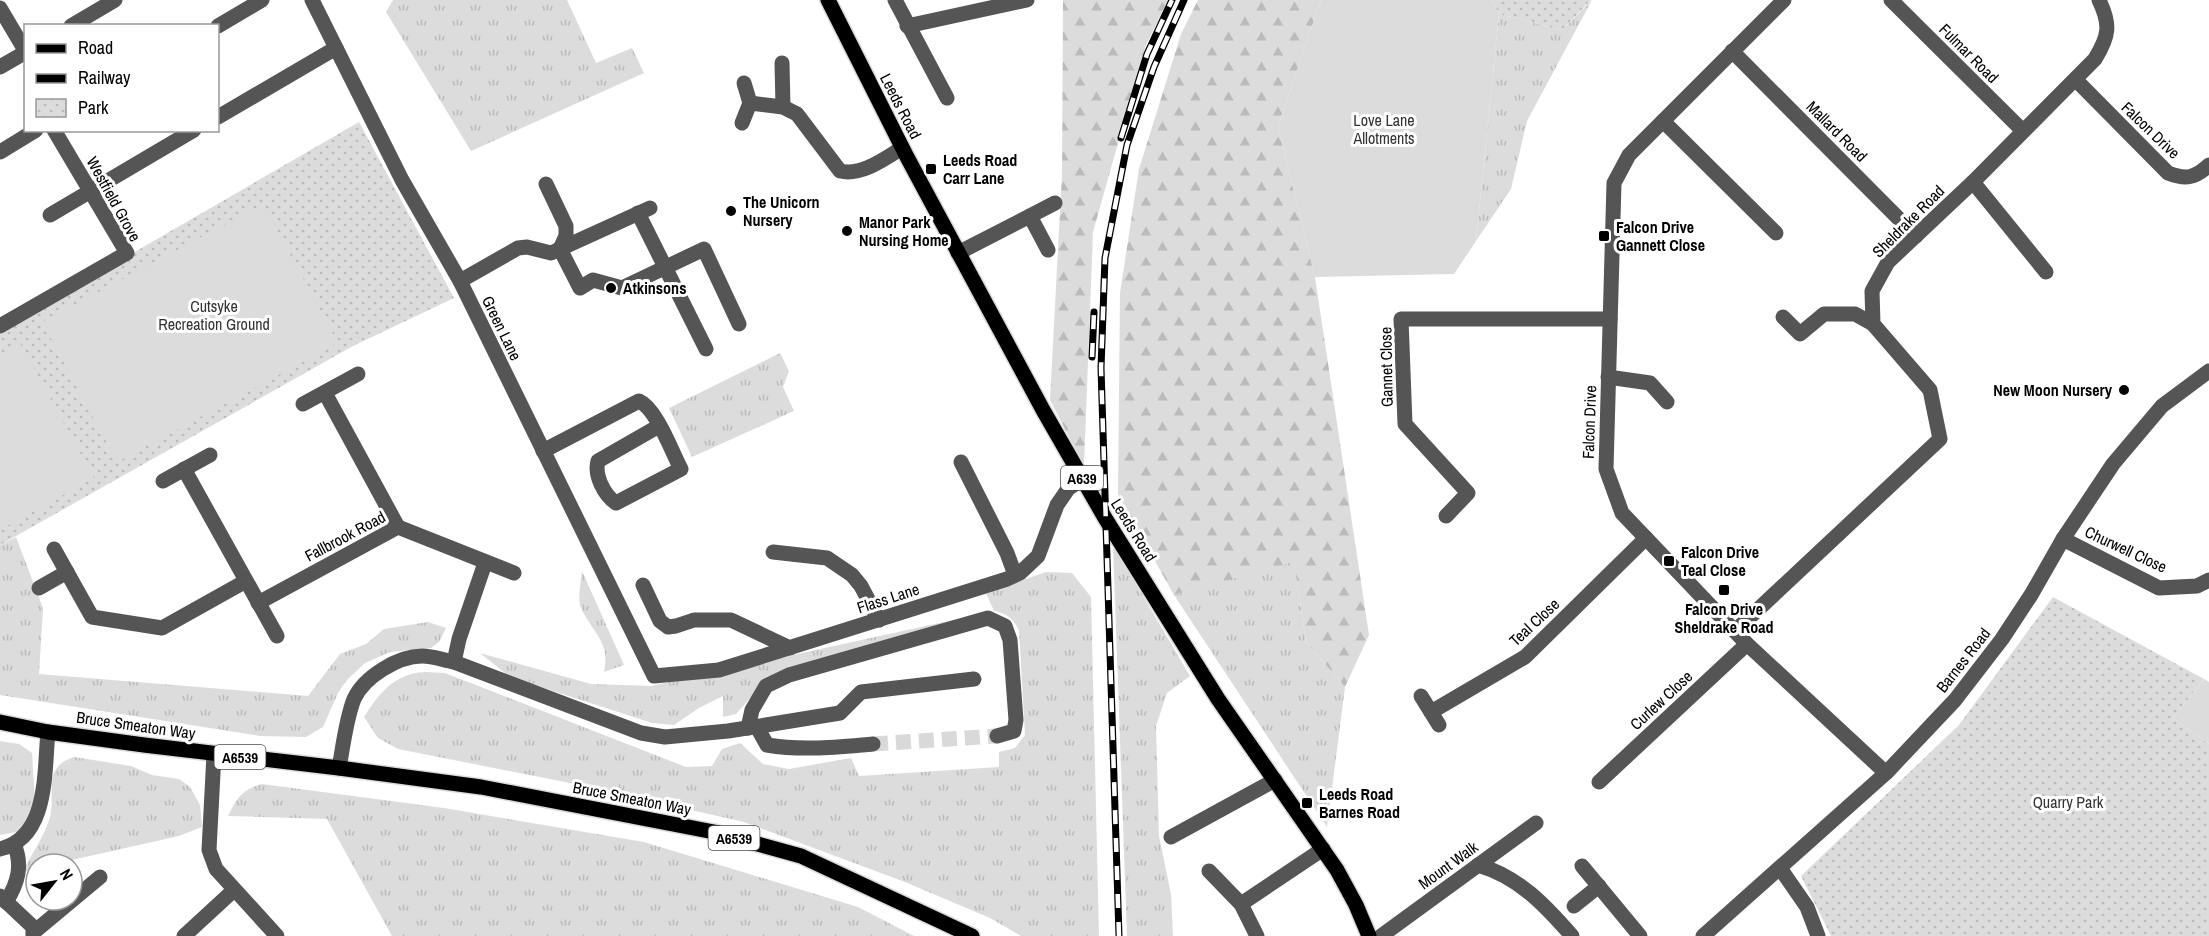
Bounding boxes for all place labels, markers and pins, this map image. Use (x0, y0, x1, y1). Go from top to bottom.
place label: Leeds Road Carr Lane (943, 149, 1017, 189)
marker: Leeds Road Carr Lane (924, 162, 938, 176)
place label: The Unicorn Nursery (743, 191, 820, 231)
marker: The Unicorn Nursery (724, 204, 738, 218)
place label: Manor Park Nursing Home (859, 211, 949, 251)
place label: Falcon Drive Gannett Close (1616, 216, 1705, 256)
marker: Manor Park Nursing Home (840, 224, 854, 238)
marker: Falcon Drive Gannett Close (1597, 229, 1611, 243)
place label: Atkinsons (623, 277, 686, 299)
marker: Atkinsons (604, 281, 618, 295)
place label: New Moon Nursery (1993, 379, 2113, 401)
marker: New Moon Nursery (2117, 383, 2131, 397)
place label: Falcon Drive Teal Close (1681, 541, 1759, 581)
marker: Falcon Drive Teal Close (1662, 554, 1676, 568)
marker: Falcon Drive Sheldrake Road (1717, 583, 1731, 597)
place label: Falcon Drive Sheldrake Road (1674, 598, 1774, 638)
place label: Leeds Road Barnes Road (1319, 783, 1400, 823)
marker: Leeds Road Barnes Road (1300, 796, 1314, 810)

